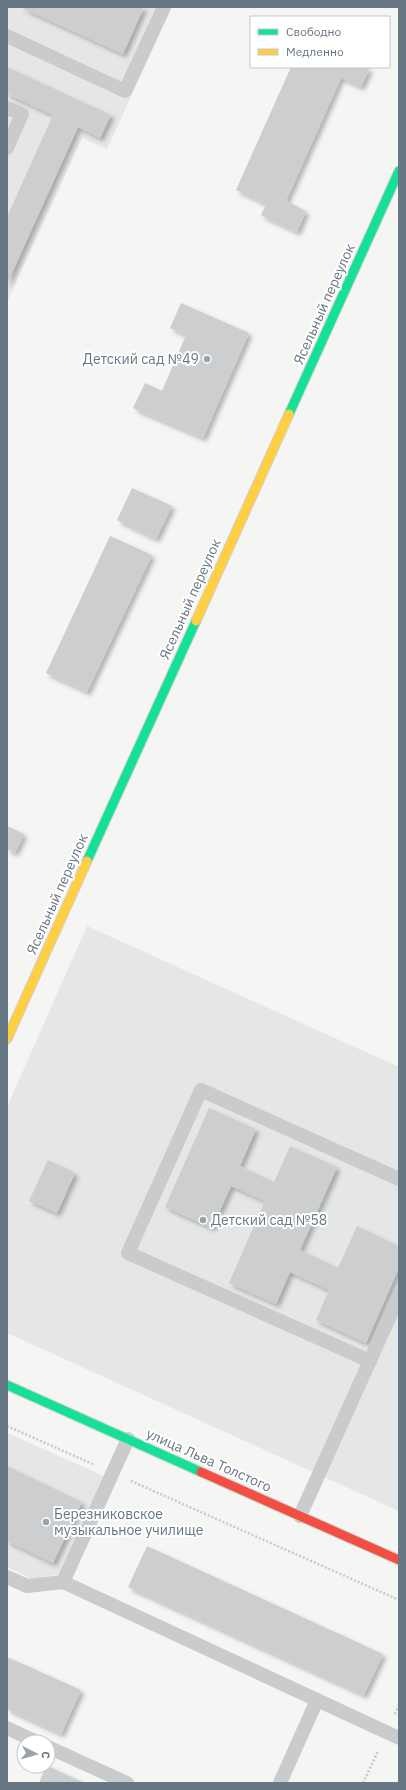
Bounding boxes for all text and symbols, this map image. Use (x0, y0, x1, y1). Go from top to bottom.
legend (250, 16, 390, 68)
text: Свободно (286, 24, 342, 39)
text: Медленно (286, 44, 344, 59)
street label: Ясельный переулок (289, 241, 359, 367)
place label: Детский сад №49 (83, 350, 199, 368)
marker: Детский сад №49 (202, 354, 212, 364)
street label: Ясельный переулок (155, 536, 225, 662)
street label: Ясельный переулок (22, 831, 92, 957)
place label: Детский сад №58 (211, 1211, 327, 1229)
marker: Детский сад №58 (198, 1215, 208, 1225)
street label: улица Льва Толстого (144, 1424, 275, 1496)
place label: Березниковское музыкальное училище (54, 1505, 204, 1539)
marker: Березниковское музыкальное училище (41, 1517, 51, 1527)
north arrow (16, 1734, 56, 1774)
text: С (39, 1751, 53, 1759)

